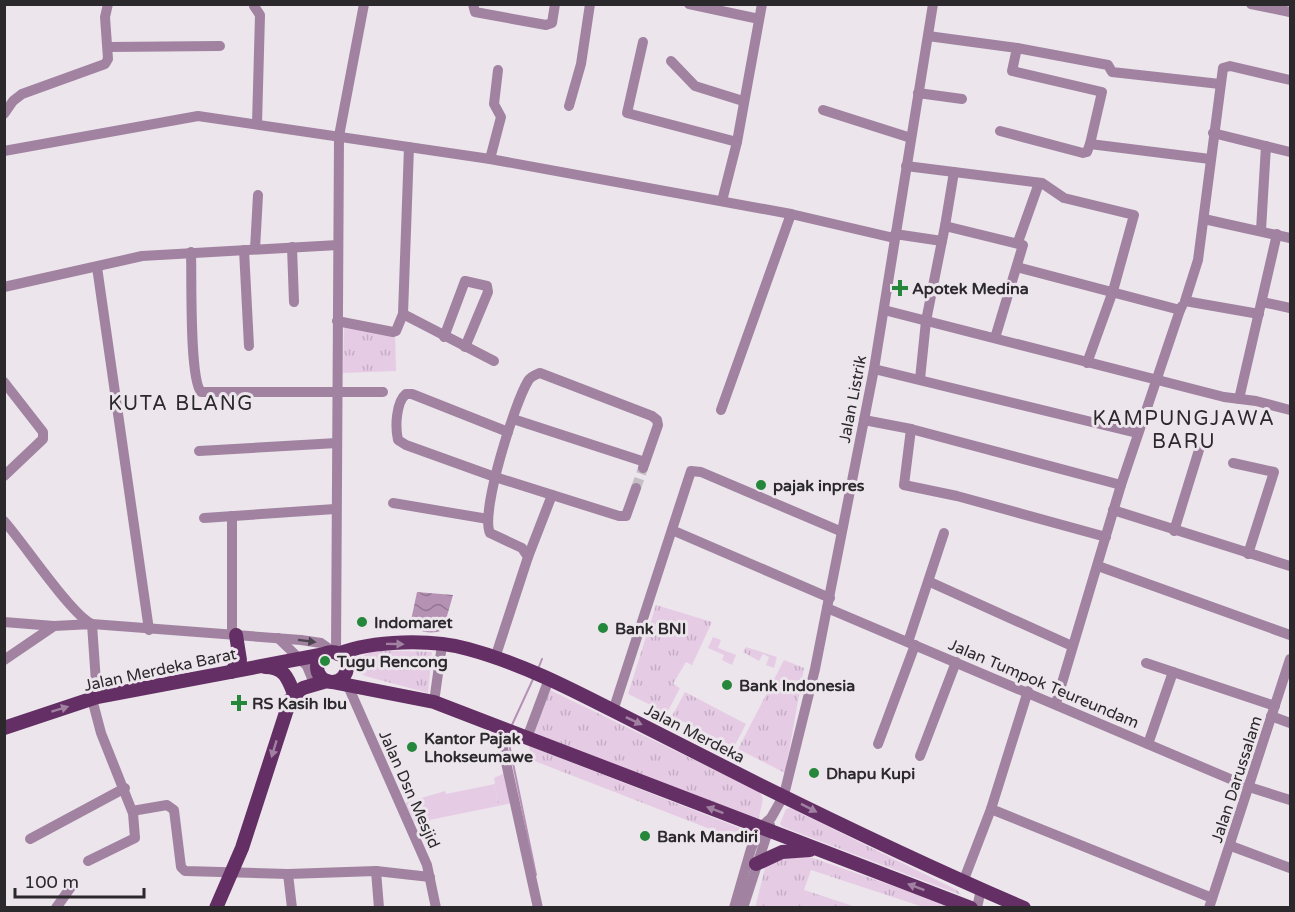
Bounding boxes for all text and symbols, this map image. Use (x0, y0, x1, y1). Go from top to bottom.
place label: Apotek Medina (912, 279, 1029, 299)
marker: Apotek Medina (893, 281, 907, 295)
street label: Jalan Listrik (835, 353, 871, 445)
district label: KUTA BLANG (108, 392, 254, 416)
district label: KAMPUNGJAWA BARU (1093, 407, 1275, 454)
place label: pajak inpres (773, 476, 865, 496)
marker: pajak inpres (754, 478, 768, 492)
place label: Indomaret (374, 613, 454, 633)
marker: Indomaret (355, 615, 369, 629)
place label: Bank BNI (615, 619, 686, 639)
marker: Bank BNI (596, 621, 610, 635)
street label: Jalan Tumpok Teureundam (945, 635, 1142, 733)
one-way arrow (298, 637, 317, 646)
one-way arrow (386, 639, 405, 648)
street label: Jalan Merdeka Barat (82, 644, 238, 696)
place label: Tugu Rencong (336, 652, 448, 672)
marker: Tugu Rencong (318, 654, 332, 668)
place label: Bank Indonesia (739, 676, 855, 696)
marker: Bank Indonesia (720, 678, 734, 692)
marker: RS Kasih Ibu (230, 694, 248, 712)
place label: RS Kasih Ibu (252, 694, 347, 714)
street label: Jalan Merdeka (641, 700, 748, 768)
one-way arrow (51, 704, 69, 713)
street label: Jalan Darussalam (1207, 713, 1267, 845)
one-way arrow (626, 716, 643, 725)
street label: Jalan Dsn Mesjid (374, 727, 444, 851)
place label: Kantor Pajak Lhokseumawe (424, 729, 533, 767)
one-way arrow (269, 740, 278, 758)
marker: Kantor Pajak Lhokseumawe (405, 740, 419, 754)
place label: Dhapu Kupi (826, 764, 915, 784)
marker: Dhapu Kupi (807, 766, 821, 780)
one-way arrow (800, 802, 818, 812)
one-way arrow (705, 804, 723, 814)
place label: Bank Mandiri (657, 827, 758, 847)
marker: Bank Mandiri (638, 829, 652, 843)
scale bar (15, 861, 144, 899)
text: 100 m (24, 871, 79, 893)
one-way arrow (907, 882, 925, 891)

